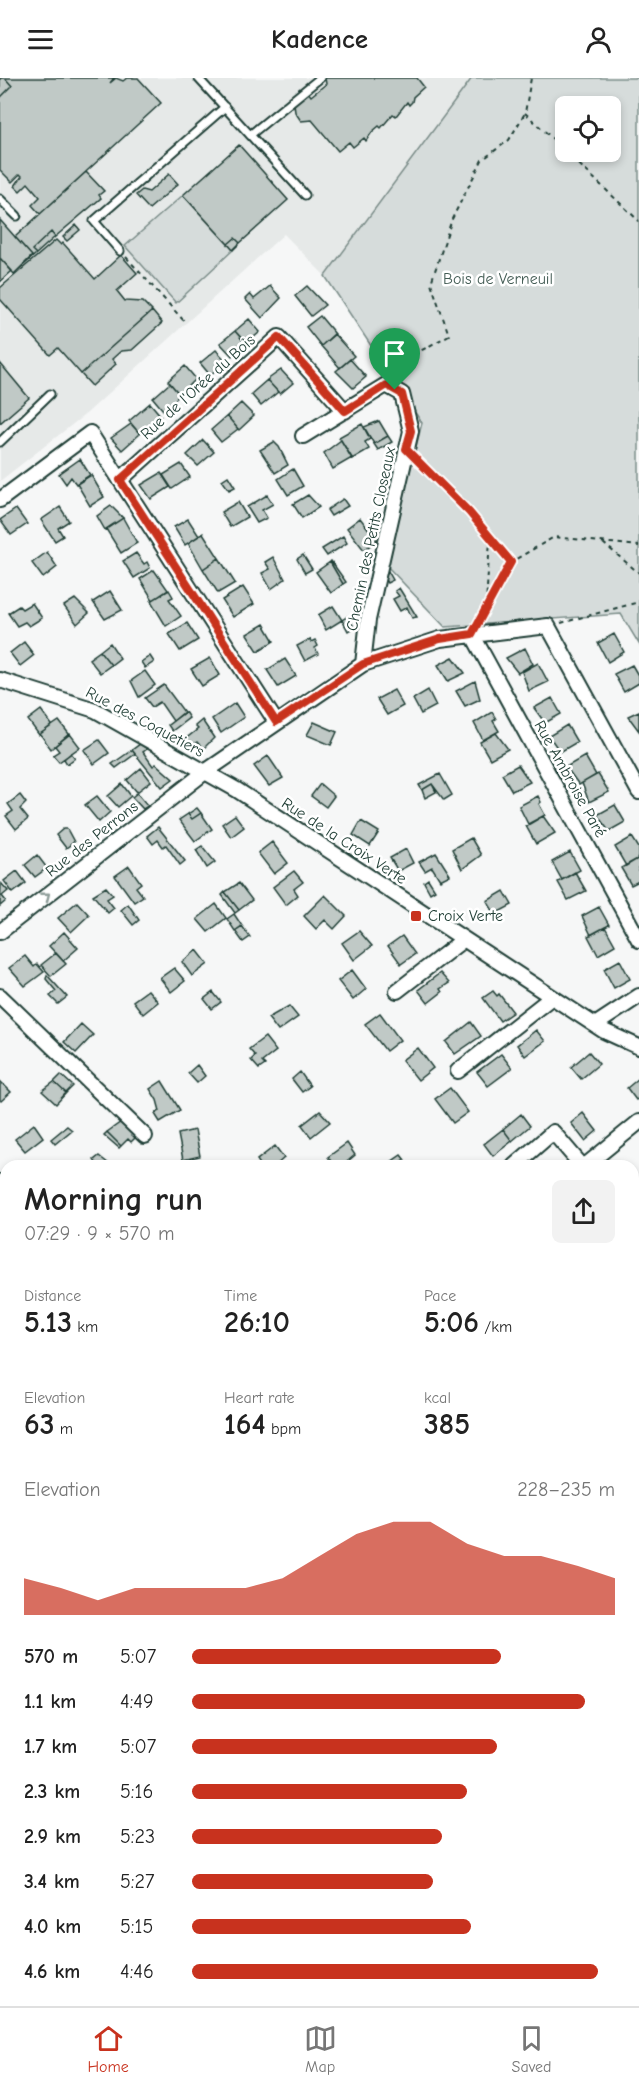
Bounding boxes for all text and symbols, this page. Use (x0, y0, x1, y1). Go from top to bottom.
icon: menu (24, 23, 57, 56)
icon: person (582, 23, 615, 56)
text: Kadence (271, 24, 368, 55)
map controls (555, 96, 621, 162)
button: locate (555, 96, 621, 162)
park label: Bois de Verneuil (443, 270, 553, 288)
pin (369, 328, 420, 390)
street label: Rue de l'Orée du Bois (137, 331, 259, 443)
icon: arrive (378, 337, 411, 370)
street label: Chemin des Petits Closeaux (343, 445, 399, 633)
street label: Rue des Coquetiers (83, 683, 208, 761)
street label: Rue Ambroise Paré (530, 717, 610, 841)
street label: Rue de la Croix Verte (278, 794, 410, 888)
street label: Rue des Perrons (42, 797, 142, 881)
one-way arrow (39, 893, 50, 904)
place label: Croix Verte (428, 907, 503, 925)
marker: Croix Verte (409, 909, 423, 923)
text: Morning run (24, 1180, 203, 1218)
button: share (552, 1180, 615, 1243)
text: 07:29 · 9 × 570 m (24, 1222, 174, 1245)
text: Distance (24, 1287, 81, 1305)
text: Time (224, 1287, 257, 1305)
text: Pace (424, 1287, 456, 1305)
text: 5.13 (24, 1305, 72, 1340)
text: 26:10 (224, 1305, 290, 1340)
text: 5:06 (424, 1305, 479, 1340)
text: km (72, 1318, 98, 1336)
text: /km (479, 1318, 512, 1336)
text: Elevation (24, 1389, 85, 1407)
text: Heart rate (224, 1389, 295, 1407)
text: kcal (424, 1389, 451, 1407)
text: 63 (24, 1407, 54, 1442)
text: 164 (224, 1407, 266, 1442)
text: 385 (424, 1407, 470, 1442)
text: m (54, 1420, 73, 1438)
text: bpm (266, 1420, 301, 1438)
text: Elevation (24, 1478, 101, 1501)
text: 228–235 m (517, 1478, 615, 1501)
text: 570 m (24, 1645, 78, 1668)
text: 5:07 (120, 1645, 156, 1668)
text: 1.1 km (24, 1690, 76, 1713)
text: 4:49 (120, 1690, 154, 1713)
text: 1.7 km (24, 1735, 77, 1758)
text: 5:07 (120, 1735, 156, 1758)
text: 2.3 km (24, 1780, 80, 1803)
text: 5:16 (120, 1780, 153, 1803)
text: 2.9 km (24, 1825, 81, 1848)
text: 5:23 (120, 1825, 155, 1848)
text: 3.4 km (24, 1870, 80, 1893)
text: 5:27 (120, 1870, 154, 1893)
text: 4.0 km (24, 1915, 81, 1938)
text: 5:15 (120, 1915, 153, 1938)
text: 4.6 km (24, 1960, 80, 1983)
text: 4:46 (120, 1960, 154, 1983)
tab: Home (87, 2022, 129, 2076)
tab: Map (304, 2022, 337, 2076)
tab: Saved (512, 2022, 552, 2076)

